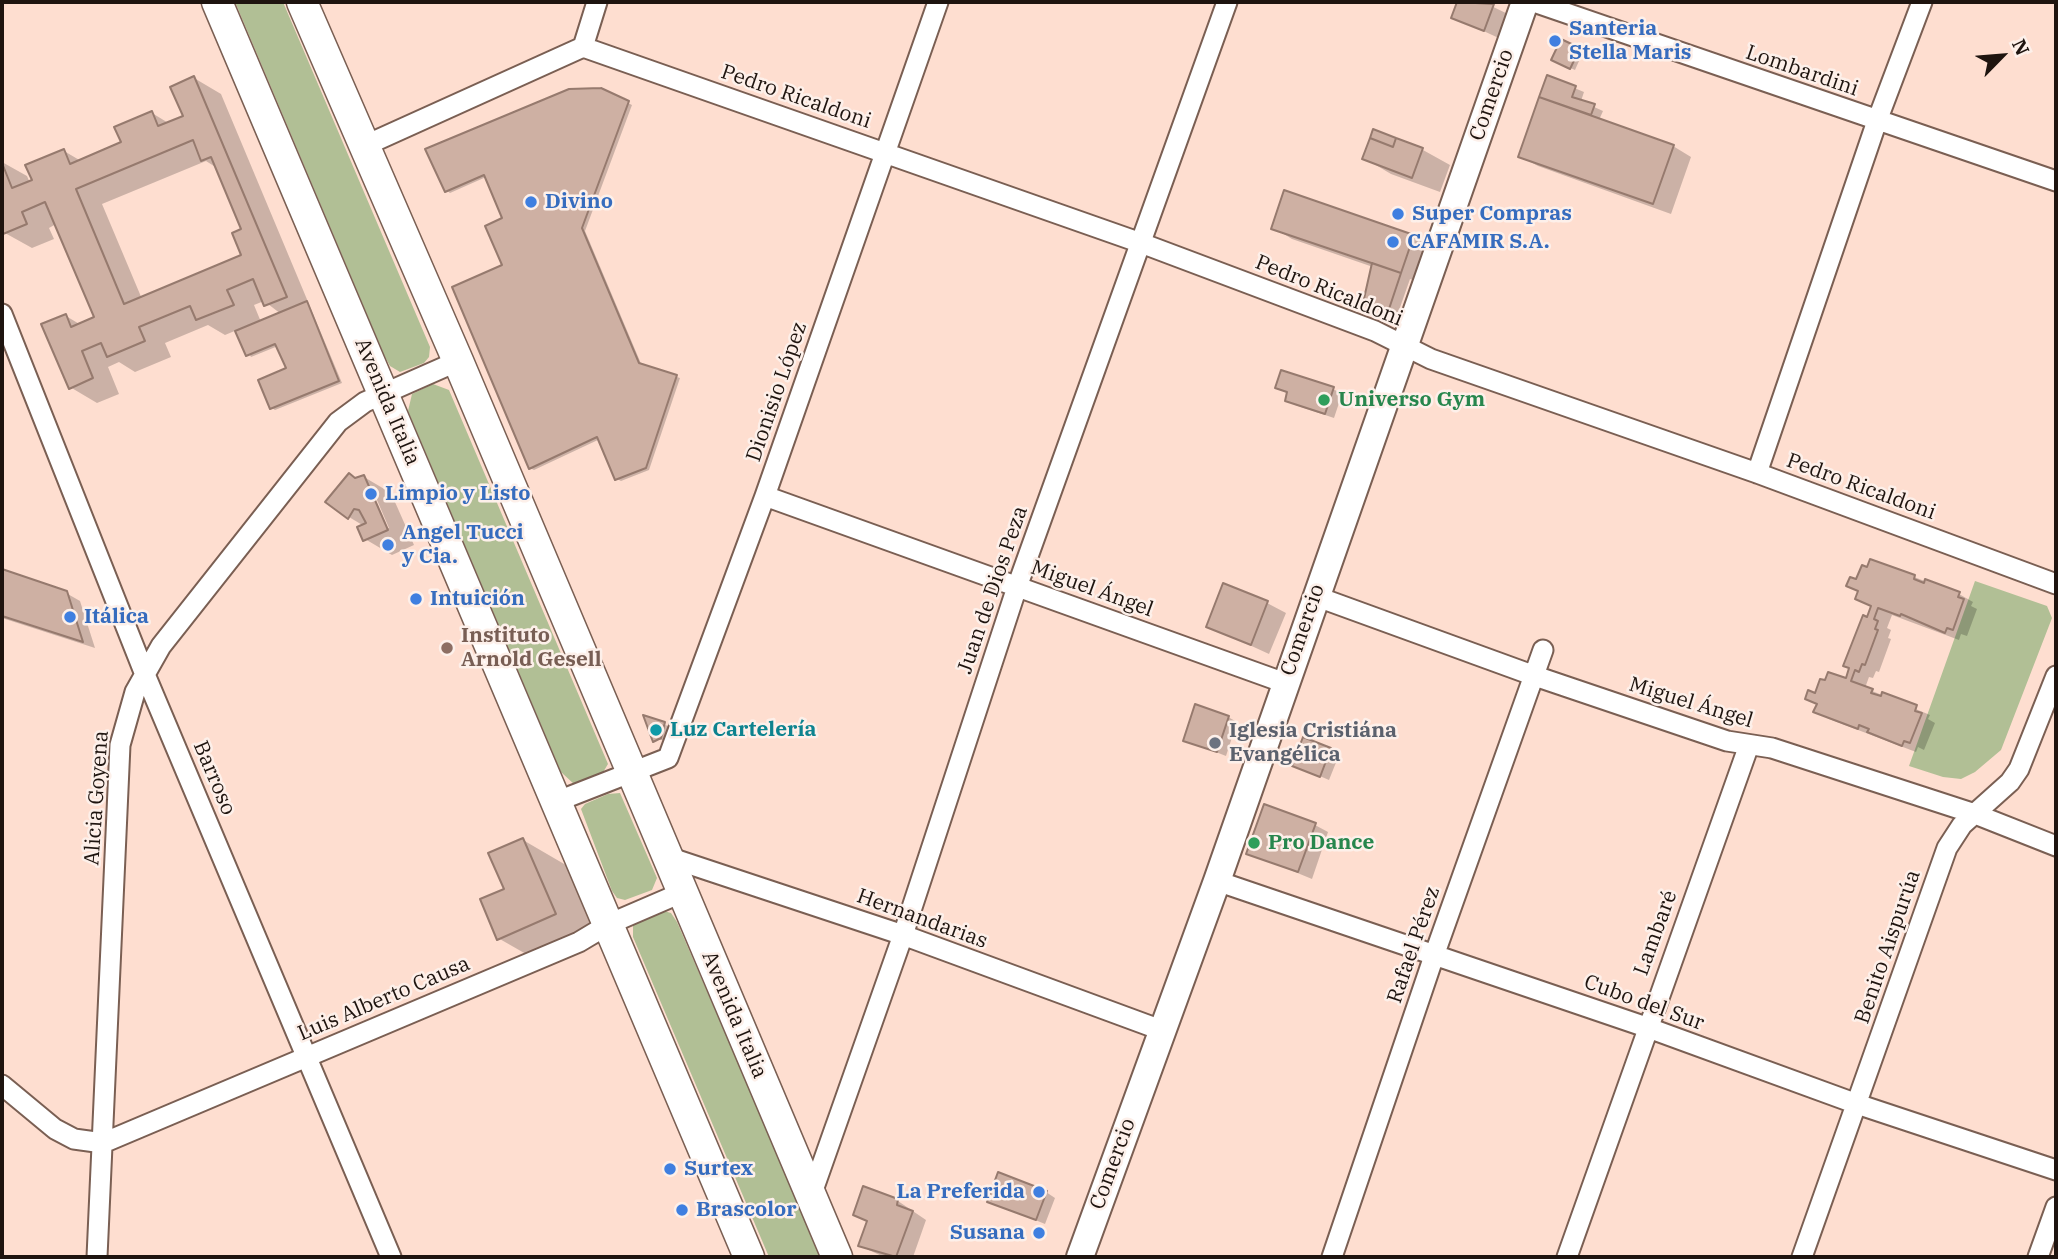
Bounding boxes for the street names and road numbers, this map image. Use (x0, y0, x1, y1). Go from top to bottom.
street label: Lombardini (1742, 40, 1862, 102)
street label: Comercio (1465, 46, 1519, 144)
street label: Pedro Ricaldoni (718, 60, 874, 134)
street label: Pedro Ricaldoni (1252, 250, 1406, 332)
street label: Dionisio López (741, 319, 813, 465)
street label: Avenida Italia (349, 335, 425, 469)
street label: Pedro Ricaldoni (1783, 448, 1939, 526)
street label: Juan de Dios Peza (953, 503, 1033, 677)
street label: Miguel Ángel (1027, 555, 1157, 623)
street label: Comercio (1276, 581, 1330, 679)
street label: Miguel Ángel (1626, 672, 1756, 734)
street label: Alicia Goyena (80, 730, 114, 866)
street label: Barroso (187, 737, 241, 819)
street label: Benito Aispurúa (1850, 867, 1926, 1027)
street label: Rafael Pérez (1382, 883, 1446, 1007)
street label: Hernandarias (853, 884, 991, 954)
street label: Lambaré (1629, 887, 1683, 979)
street label: Avenida Italia (696, 948, 772, 1082)
street label: Luis Alberto Causa (294, 951, 474, 1047)
street label: Cubo del Sur (1581, 970, 1707, 1036)
street label: Comercio (1085, 1115, 1141, 1213)

